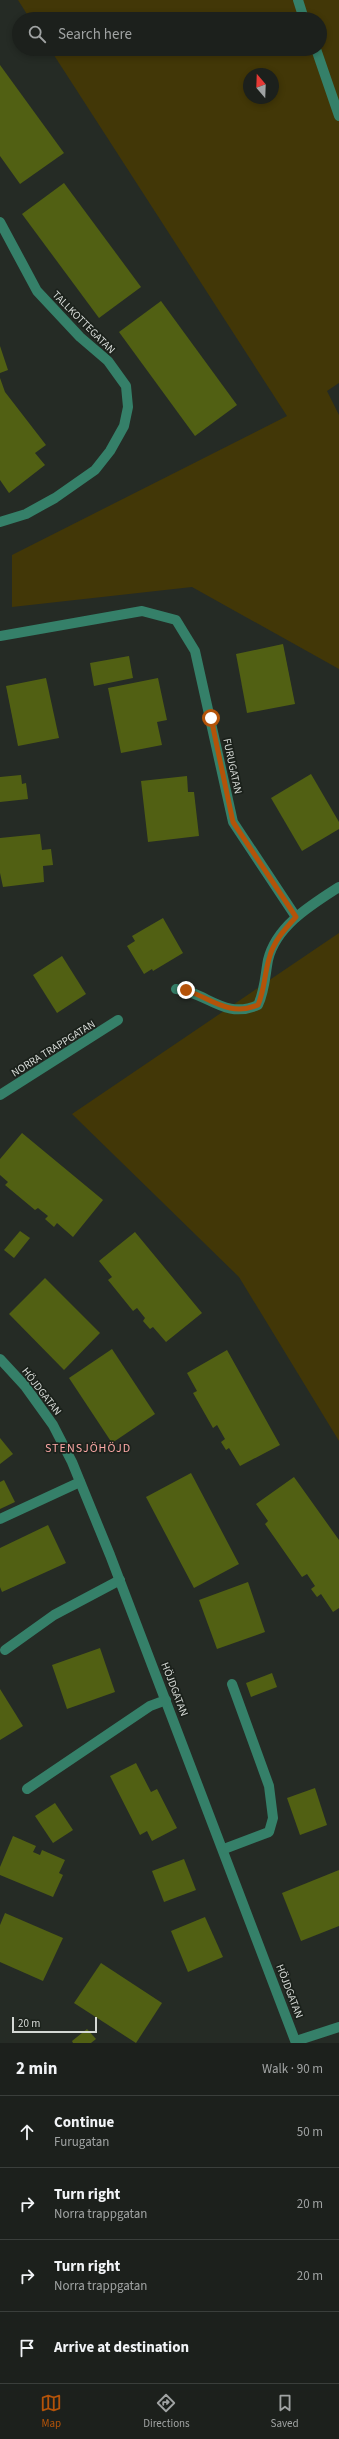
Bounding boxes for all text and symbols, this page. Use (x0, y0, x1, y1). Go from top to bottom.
search box (12, 12, 327, 56)
icon: search (26, 23, 48, 45)
text: Search here (58, 24, 132, 45)
north arrow (243, 68, 279, 104)
street label: TALLKOTTEGATAN (49, 288, 118, 357)
route start (202, 709, 220, 727)
street label: FURUGATAN (219, 737, 246, 795)
route end (177, 981, 195, 999)
street label: NORRA TRAPPGATAN (8, 1017, 98, 1080)
street label: HÖJDGATAN (18, 1364, 65, 1418)
district label: STENSJÖHÖJD (45, 1440, 131, 1457)
street label: HÖJDGATAN (157, 1660, 192, 1718)
street label: HÖJDGATAN (272, 1962, 307, 2020)
scale bar (12, 2015, 97, 2034)
text: 20 m (18, 2016, 40, 2031)
text: 2 min (16, 2057, 57, 2081)
text: Walk · 90 m (262, 2060, 323, 2078)
text: Continue (54, 2112, 114, 2133)
icon: ahead (16, 2121, 38, 2143)
text: 50 m (297, 2123, 323, 2141)
text: Furugatan (54, 2133, 109, 2151)
text: Turn right (54, 2184, 120, 2205)
icon: right (16, 2193, 38, 2215)
text: 20 m (297, 2195, 323, 2213)
text: Norra trappgatan (54, 2205, 147, 2223)
text: Turn right (54, 2256, 120, 2277)
icon: right (16, 2265, 38, 2287)
text: 20 m (297, 2267, 323, 2285)
text: Norra trappgatan (54, 2277, 147, 2295)
icon: arrive (16, 2337, 38, 2359)
text: Arrive at destination (54, 2337, 189, 2358)
tab: Map (40, 2392, 62, 2431)
tab: Directions (143, 2392, 190, 2431)
tab: Saved (271, 2392, 299, 2431)

